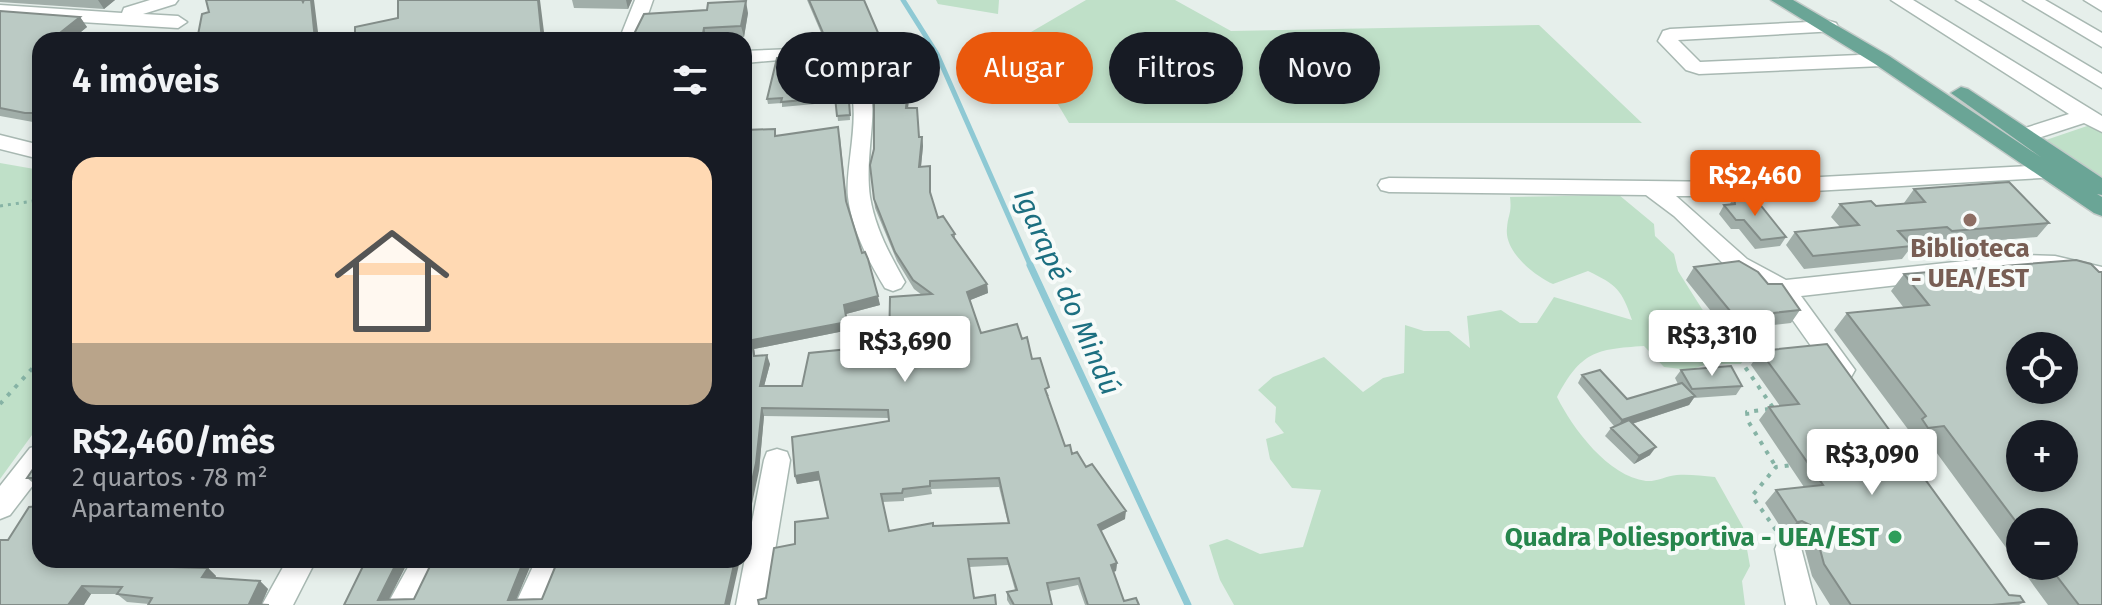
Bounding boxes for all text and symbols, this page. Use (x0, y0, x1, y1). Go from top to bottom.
chip: Comprar (776, 32, 940, 104)
chip: Alugar (956, 32, 1093, 104)
chip: Filtros (1109, 32, 1243, 104)
chip: Novo (1259, 32, 1380, 104)
icon: filters (668, 58, 712, 102)
text: 4 imóveis (72, 60, 219, 101)
pin: R$2,460 (1681, 150, 1829, 218)
text: R$2,460 (1708, 160, 1802, 191)
water label: Igarapé do Mindú (1007, 184, 1127, 400)
icon: home (320, 209, 464, 353)
marker: Biblioteca - UEA/EST (1961, 211, 1979, 229)
place label: Biblioteca - UEA/EST (1910, 233, 2030, 294)
pin: R$3,310 (1638, 310, 1786, 378)
pin: R$3,690 (831, 316, 979, 384)
text: R$3,310 (1667, 320, 1757, 351)
text: R$3,690 (858, 326, 952, 357)
map controls (2006, 332, 2078, 580)
button: locate (2006, 332, 2078, 404)
button: + (2006, 420, 2078, 492)
text: R$2,460/mês (72, 421, 275, 462)
pin: R$3,090 (1798, 429, 1946, 497)
text: R$3,090 (1825, 439, 1919, 470)
text: 2 quartos · 78 m² (72, 462, 268, 493)
text: Apartamento (72, 493, 225, 524)
button: − (2006, 508, 2078, 580)
place label: Quadra Poliesportiva - UEA/EST (1505, 522, 1880, 553)
marker: Quadra Poliesportiva - UEA/EST (1886, 528, 1904, 546)

